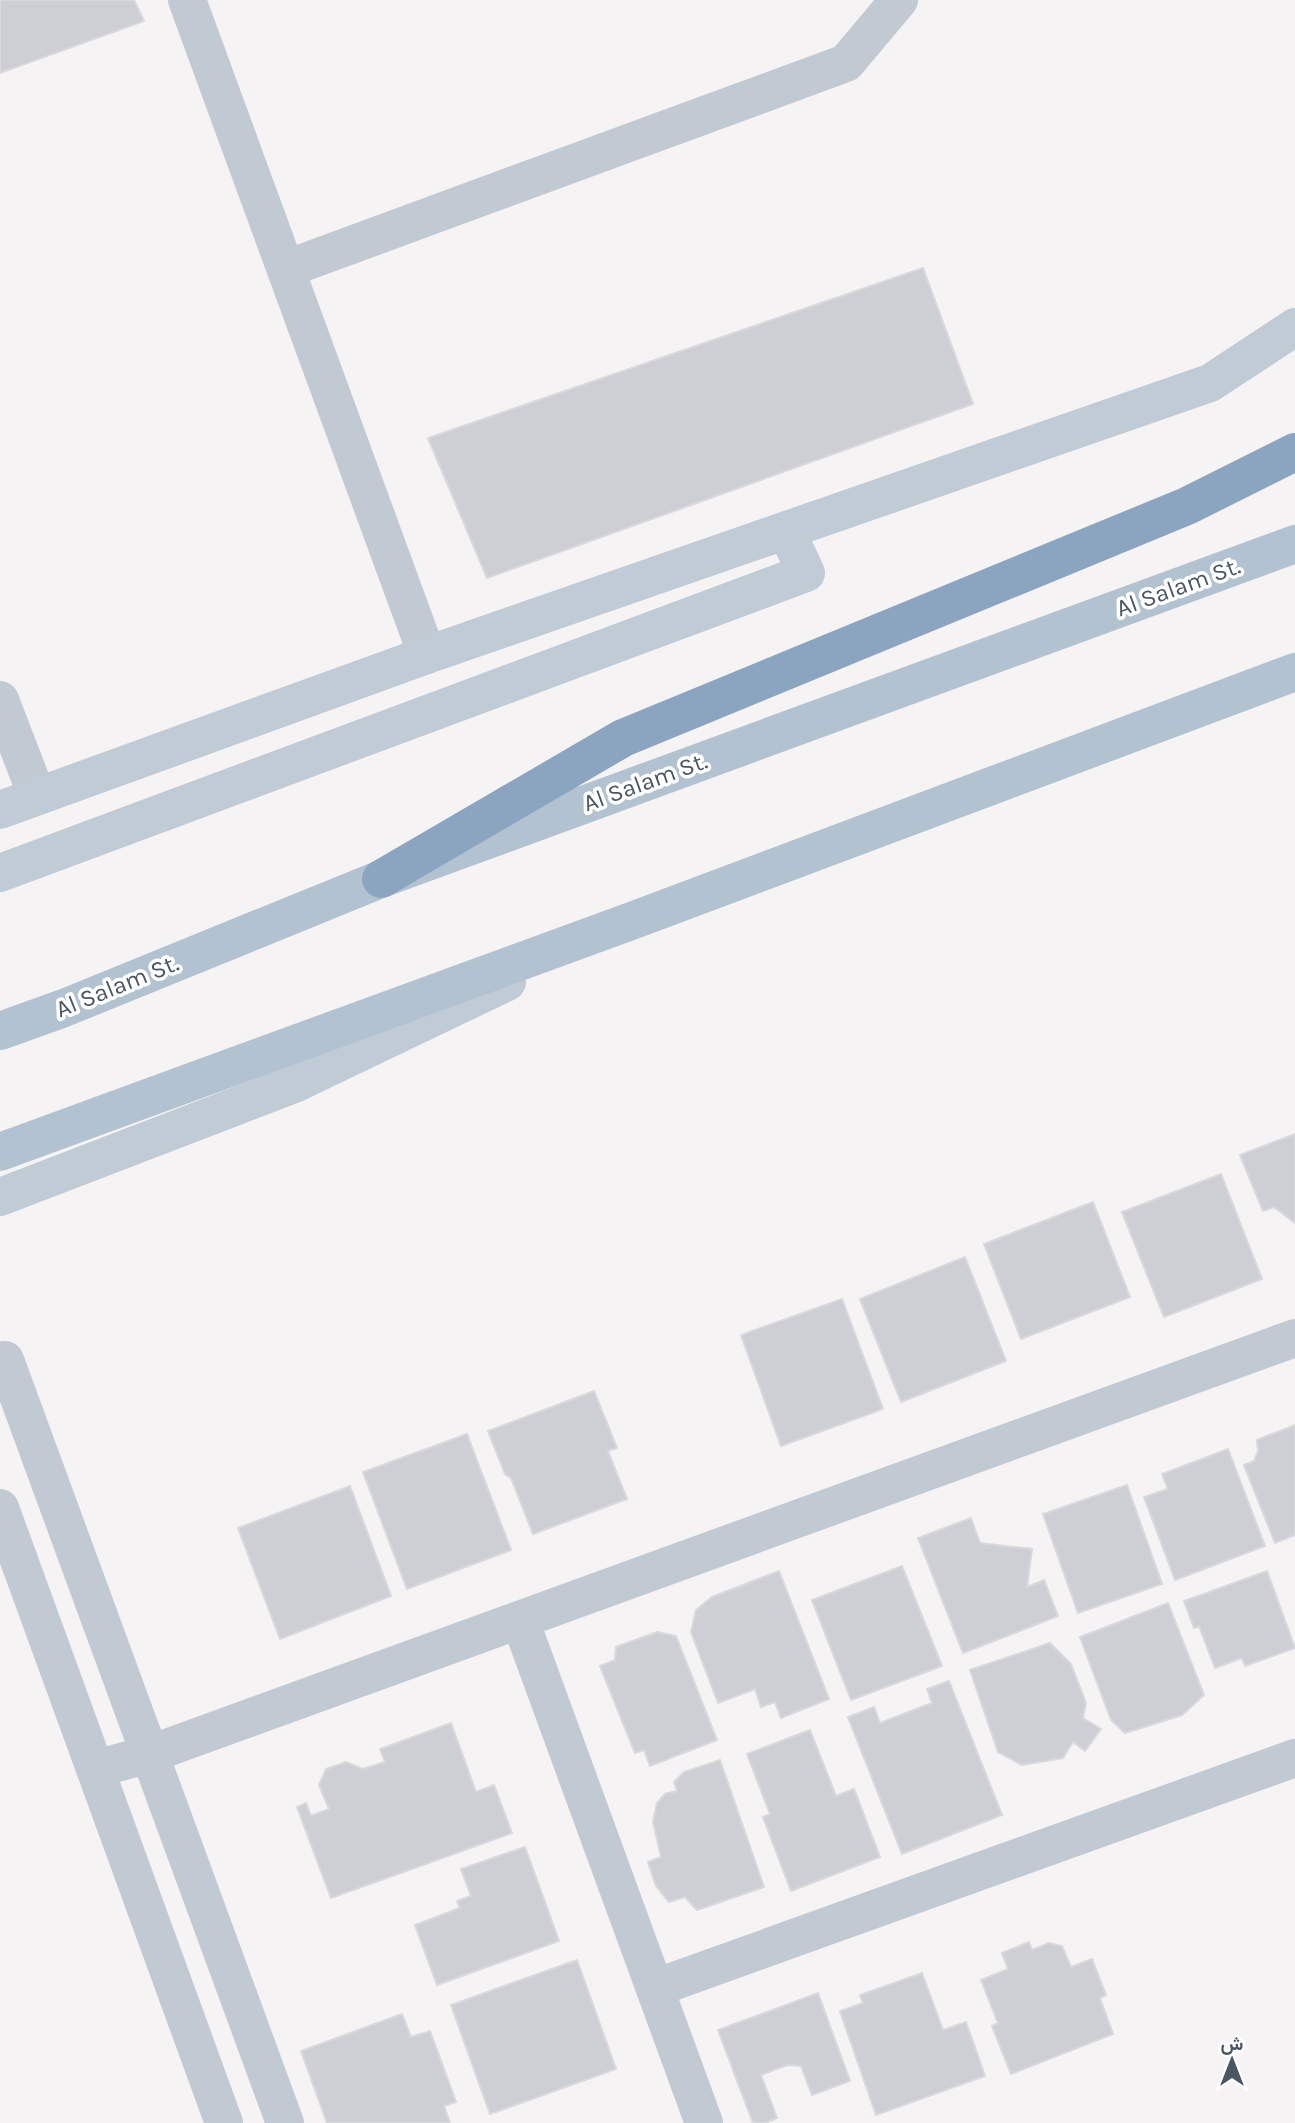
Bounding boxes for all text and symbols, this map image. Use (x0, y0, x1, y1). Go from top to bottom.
street label: Al Salam St. (1112, 552, 1244, 622)
street label: Al Salam St. (579, 747, 711, 817)
street label: Al Salam St. (52, 949, 182, 1023)
north arrow (1197, 2025, 1267, 2095)
text: ش (1221, 2033, 1244, 2055)

